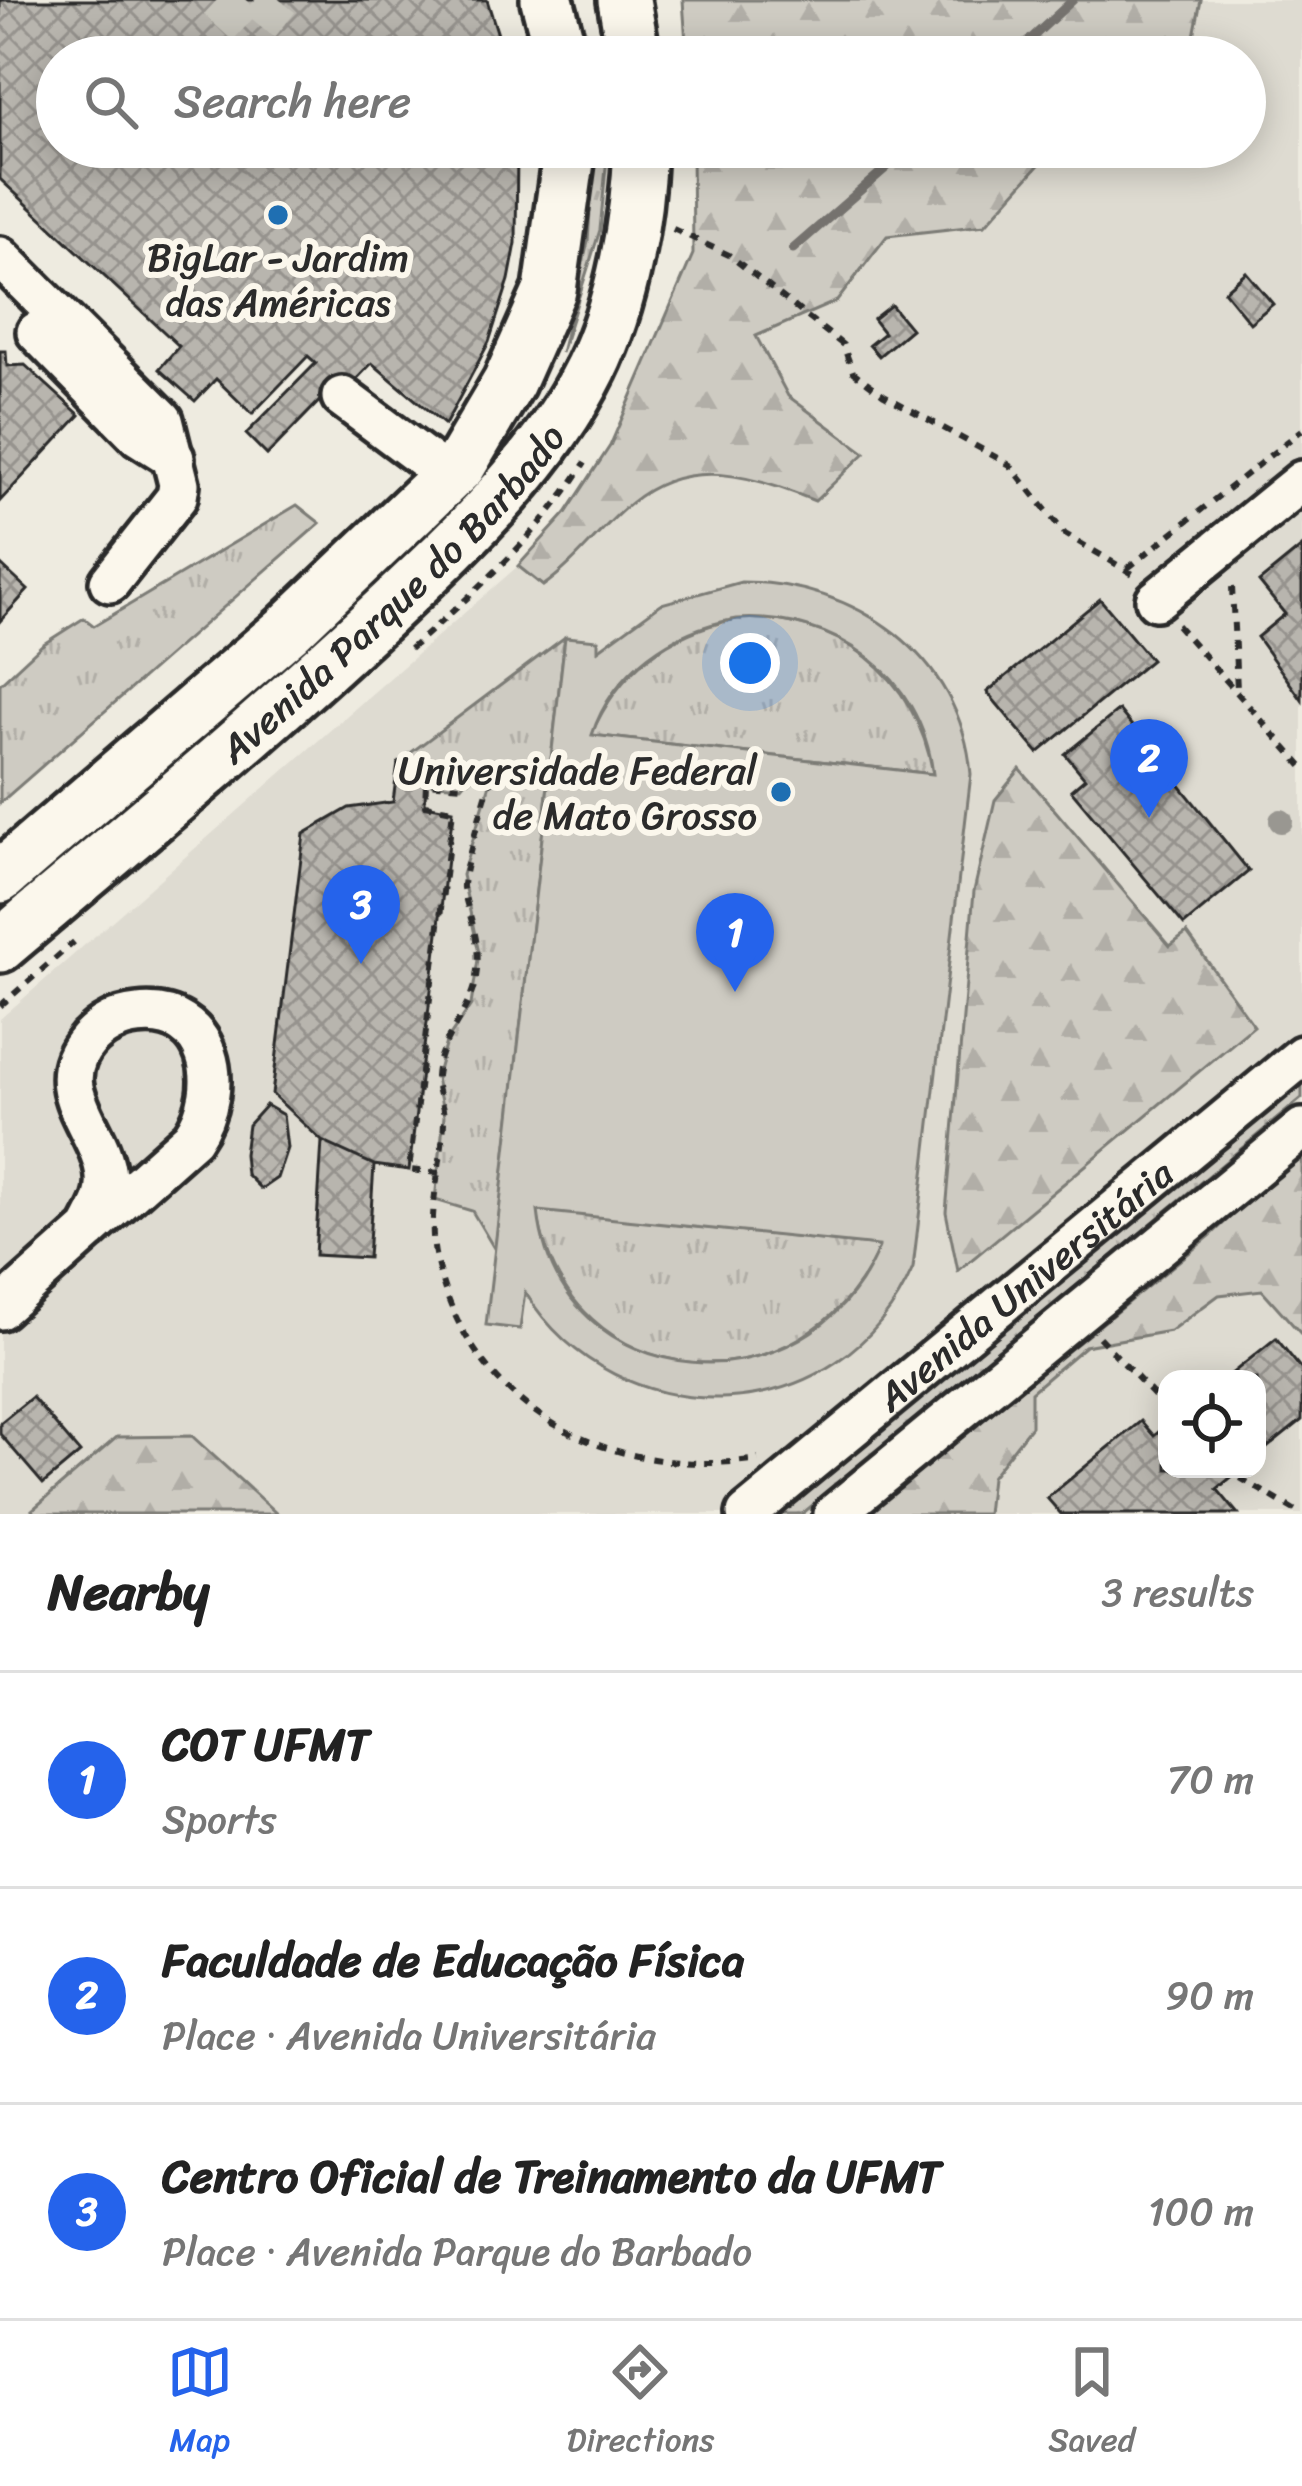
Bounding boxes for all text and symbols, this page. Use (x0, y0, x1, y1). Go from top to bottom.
search box (36, 36, 1266, 168)
text: Search here (174, 62, 411, 142)
icon: search (78, 69, 144, 135)
marker: BigLar - Jardim das Américas (265, 202, 291, 228)
place label: BigLar - Jardim das Américas (147, 223, 409, 337)
street label: Avenida Parque do Barbado (202, 408, 583, 782)
your location (720, 633, 780, 693)
pin: 2 (1110, 719, 1188, 818)
place label: Universidade Federal de Mato Grosso (398, 736, 758, 850)
marker: Universidade Federal de Mato Grosso (768, 779, 794, 805)
pin: 3 (322, 865, 400, 964)
pin: 1 (696, 893, 774, 992)
street label: Avenida Universitária (859, 1140, 1189, 1430)
map controls (1158, 1370, 1266, 1478)
button: locate (1158, 1370, 1266, 1478)
text: Nearby (48, 1547, 209, 1637)
text: 3 results (1101, 1558, 1254, 1627)
text: COT UFMT (162, 1705, 369, 1785)
text: 1 (79, 1745, 95, 1814)
text: 70 m (1167, 1745, 1254, 1814)
text: Sports (162, 1785, 277, 1854)
text: Faculdade de Educação Física (162, 1921, 744, 2001)
text: 2 (76, 1961, 98, 2030)
text: 90 m (1165, 1961, 1254, 2030)
text: Place · Avenida Universitária (162, 2001, 656, 2070)
text: Centro Oficial de Treinamento da UFMT (162, 2137, 941, 2217)
text: 3 (76, 2177, 98, 2246)
text: 100 m (1148, 2177, 1254, 2246)
text: Place · Avenida Parque do Barbado (162, 2217, 752, 2286)
tab: Map (167, 2339, 233, 2469)
tab: Directions (567, 2339, 714, 2469)
tab: Saved (1048, 2339, 1135, 2469)

